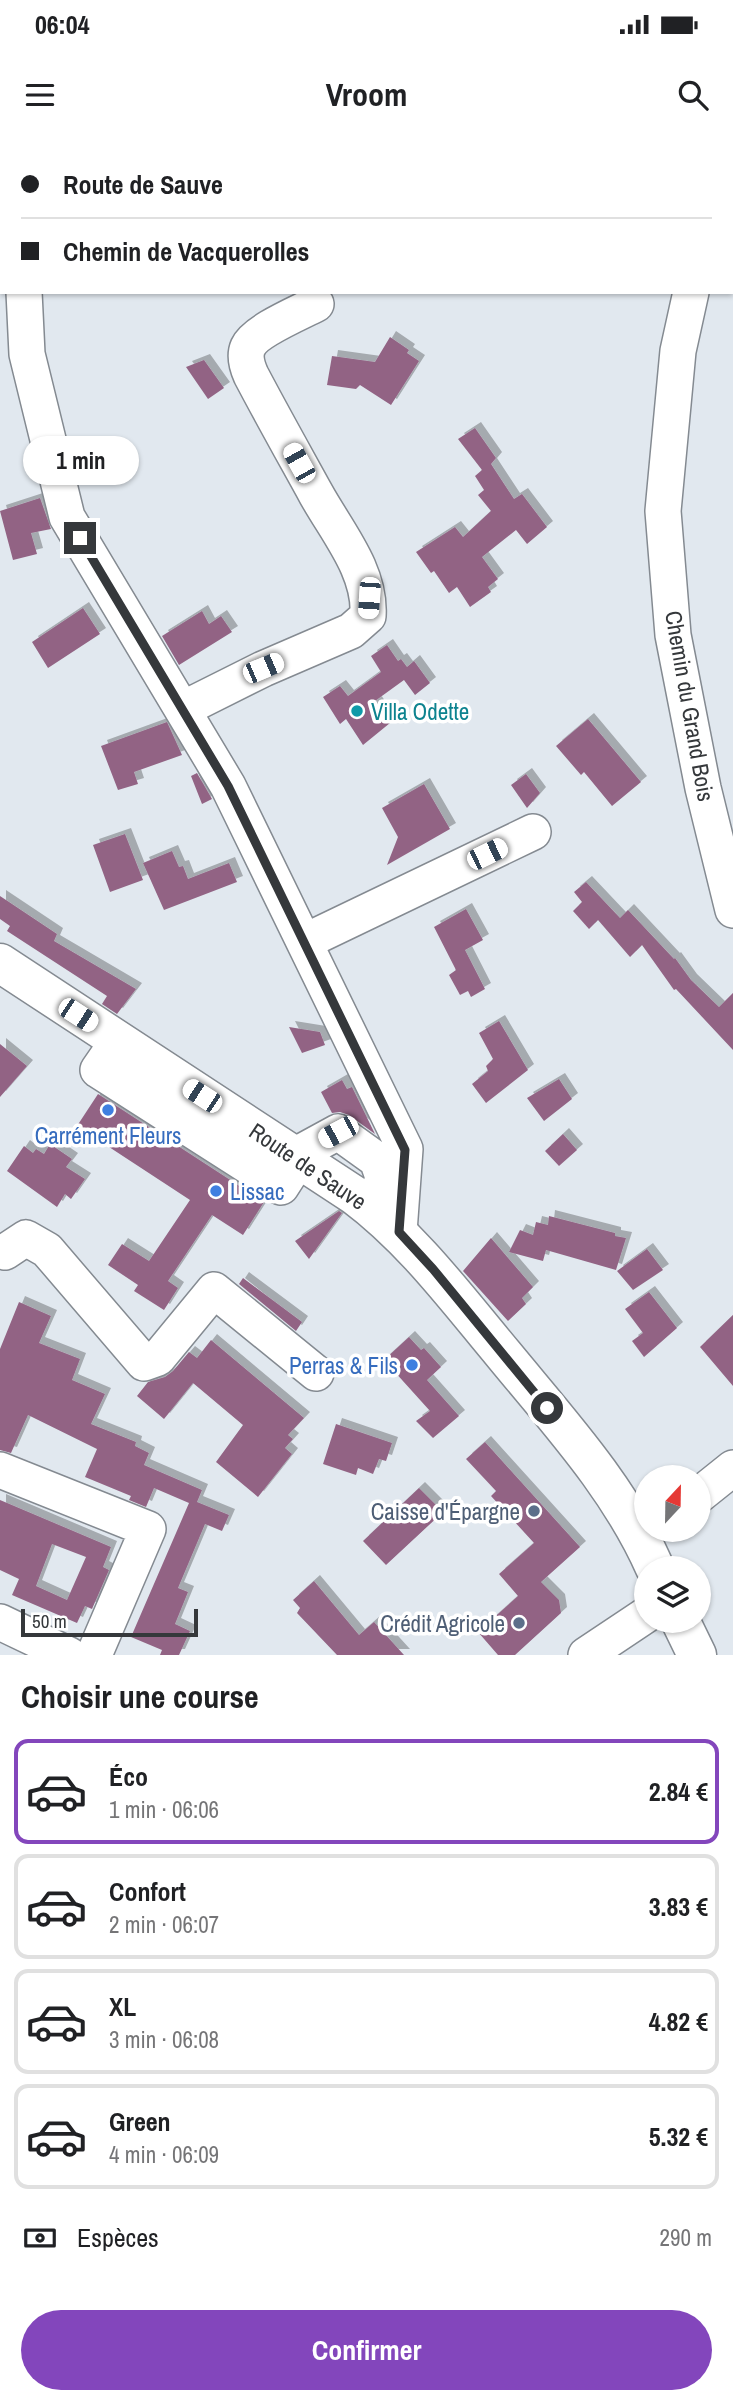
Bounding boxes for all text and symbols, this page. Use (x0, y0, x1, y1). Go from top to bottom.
text: 06:04 (35, 7, 90, 42)
text: Vroom (326, 73, 407, 116)
icon: menu (21, 76, 59, 114)
icon: search (674, 76, 712, 114)
text: Route de Sauve (63, 167, 223, 202)
text: Chemin de Vacquerolles (63, 234, 309, 269)
callout: 1 min (22, 436, 138, 486)
car (280, 440, 319, 486)
text: 1 min (56, 445, 106, 476)
route end (64, 522, 96, 554)
car (358, 576, 381, 620)
street label: Chemin du Grand Bois (658, 608, 722, 804)
car (240, 650, 287, 686)
place label: Villa Odette (371, 696, 469, 727)
marker: Villa Odette (349, 703, 365, 719)
car (464, 835, 511, 873)
car (55, 995, 102, 1035)
car (179, 1076, 226, 1116)
marker: Carrément Fleurs (100, 1102, 116, 1118)
car (315, 1113, 362, 1151)
street label: Route de Sauve (243, 1115, 373, 1217)
place label: Carrément Fleurs (35, 1120, 181, 1151)
place label: Lissac (230, 1176, 285, 1207)
marker: Lissac (208, 1183, 224, 1199)
place label: Perras & Fils (289, 1350, 398, 1381)
marker: Perras & Fils (404, 1357, 420, 1373)
route start (531, 1392, 563, 1424)
north arrow (634, 1465, 710, 1542)
map controls (634, 1465, 711, 1633)
place label: Caisse d'Épargne (371, 1496, 520, 1527)
marker: Caisse d'Épargne (526, 1503, 542, 1519)
button: layers (634, 1556, 711, 1633)
scale bar (21, 1606, 198, 1638)
text: 50 m (32, 1608, 67, 1634)
place label: Crédit Agricole (380, 1608, 505, 1639)
marker: Crédit Agricole (511, 1615, 527, 1631)
text: Choisir une course (21, 1675, 259, 1718)
text: Éco (109, 1759, 148, 1794)
icon: car (25, 1760, 88, 1823)
text: 2.84 € (649, 1774, 708, 1809)
text: 1 min · 06:06 (109, 1794, 219, 1825)
text: Confort (109, 1874, 186, 1909)
icon: car (25, 1875, 88, 1938)
text: 3.83 € (649, 1889, 708, 1924)
text: 2 min · 06:07 (109, 1909, 219, 1940)
text: XL (109, 1989, 136, 2024)
icon: car (25, 1990, 88, 2053)
text: 4.82 € (649, 2004, 708, 2039)
text: 3 min · 06:08 (109, 2024, 219, 2055)
text: Green (109, 2104, 171, 2139)
icon: car (25, 2105, 88, 2168)
text: 5.32 € (649, 2119, 708, 2154)
text: 4 min · 06:09 (109, 2139, 219, 2170)
icon: cash (21, 2219, 59, 2257)
text: Espèces (77, 2220, 159, 2255)
text: 290 m (660, 2222, 712, 2253)
button: Confirmer (21, 2310, 712, 2390)

